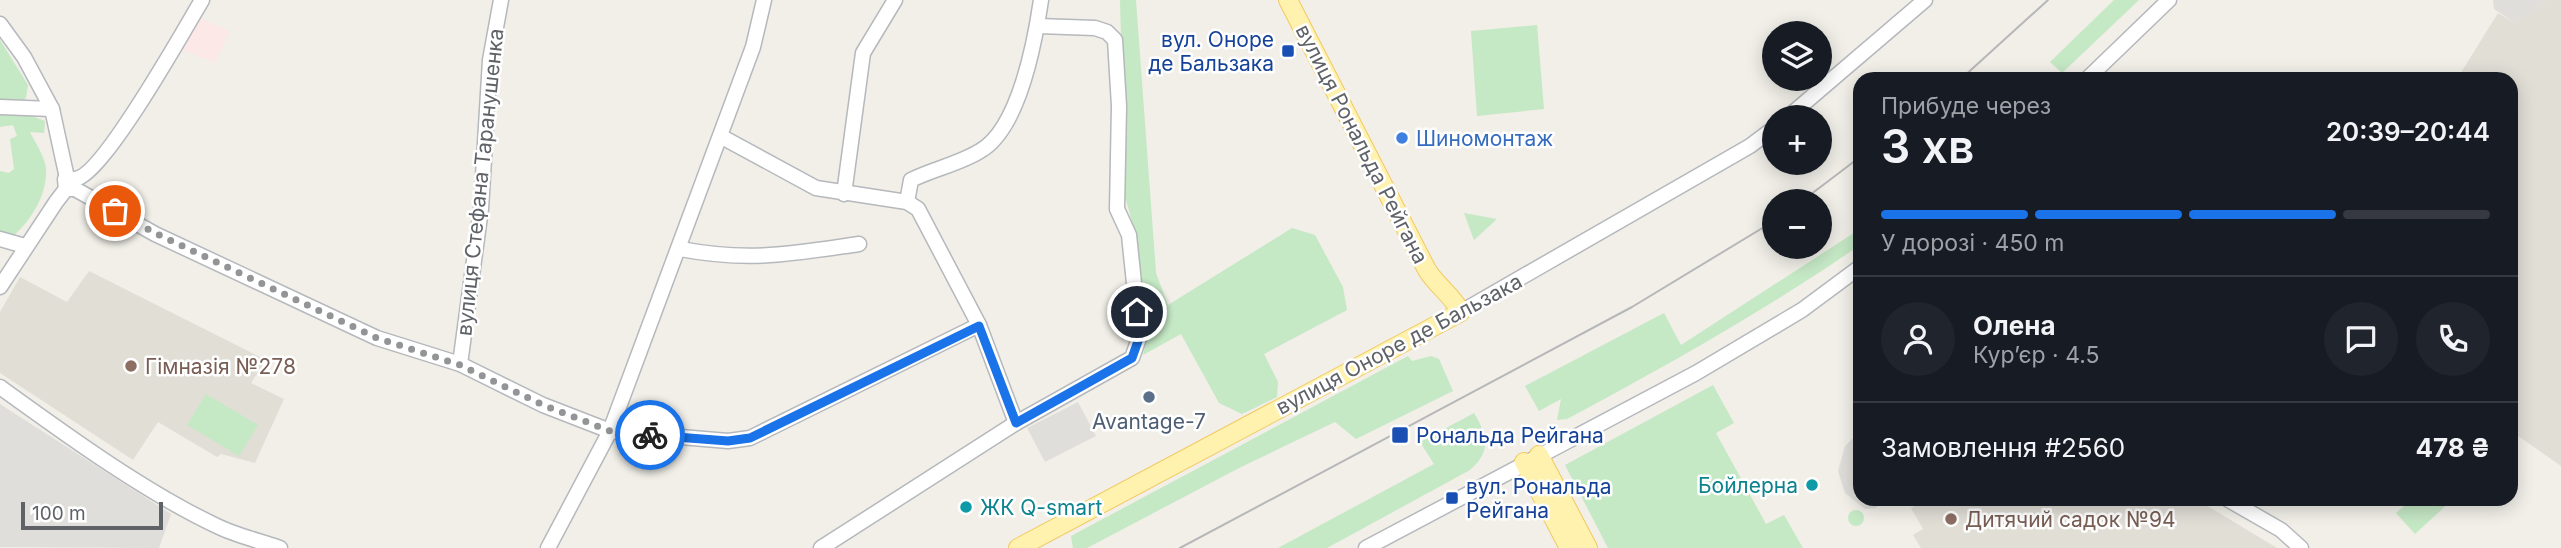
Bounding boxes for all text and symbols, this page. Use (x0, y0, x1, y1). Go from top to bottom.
street label: вулиця Рональда Рейгана (1291, 20, 1433, 268)
map controls (1762, 21, 1832, 259)
button: layers (1762, 21, 1832, 91)
street label: вулиця Стефана Таранушенка (451, 27, 509, 337)
place label: вул. Оноре де Бальзака (1148, 27, 1274, 76)
marker: вул. Оноре де Бальзака (1280, 43, 1296, 59)
text: Прибуде через (1881, 92, 2051, 120)
button: + (1762, 105, 1832, 175)
text: 20:39–20:44 (2326, 116, 2490, 147)
text: 3 хв (1881, 118, 1974, 174)
place label: Шиномонтаж (1416, 126, 1553, 151)
marker: Шиномонтаж (1394, 130, 1410, 146)
pin (85, 181, 145, 241)
button: − (1762, 189, 1832, 259)
icon: bag (96, 192, 134, 230)
text: У дорозі · 450 m (1881, 229, 2065, 257)
street label: вулиця Оноре де Бальзака (1272, 268, 1526, 420)
pin (1107, 282, 1167, 342)
icon: home (1118, 293, 1156, 331)
button: person (1881, 302, 1955, 376)
button: chat (2324, 302, 2398, 376)
button: phone (2416, 302, 2490, 376)
text: Олена (1973, 310, 2056, 341)
text: Кур’єр · 4.5 (1973, 341, 2100, 369)
place label: Гімназія №278 (145, 354, 296, 379)
marker: Гімназія №278 (123, 358, 139, 374)
marker: Avantage-7 (1141, 389, 1157, 405)
courier (615, 400, 685, 470)
place label: Avantage-7 (1092, 409, 1206, 434)
icon: bike (631, 416, 669, 454)
place label: Рональда Рейгана (1416, 423, 1604, 448)
marker: Рональда Рейгана (1390, 425, 1410, 445)
text: Замовлення #2560 (1881, 432, 2125, 463)
text: 478 ₴ (2415, 432, 2490, 463)
place label: Бойлерна (1698, 473, 1798, 498)
place label: вул. Рональда Рейгана (1466, 474, 1612, 523)
marker: Бойлерна (1804, 477, 1820, 493)
marker: вул. Рональда Рейгана (1444, 490, 1460, 506)
place label: ЖК Q-smart (980, 495, 1102, 520)
scale bar (21, 499, 163, 531)
marker: ЖК Q-smart (958, 499, 974, 515)
text: 100 m (32, 502, 86, 525)
place label: Дитячий садок №94 (1965, 507, 2176, 532)
marker: Дитячий садок №94 (1943, 511, 1959, 527)

